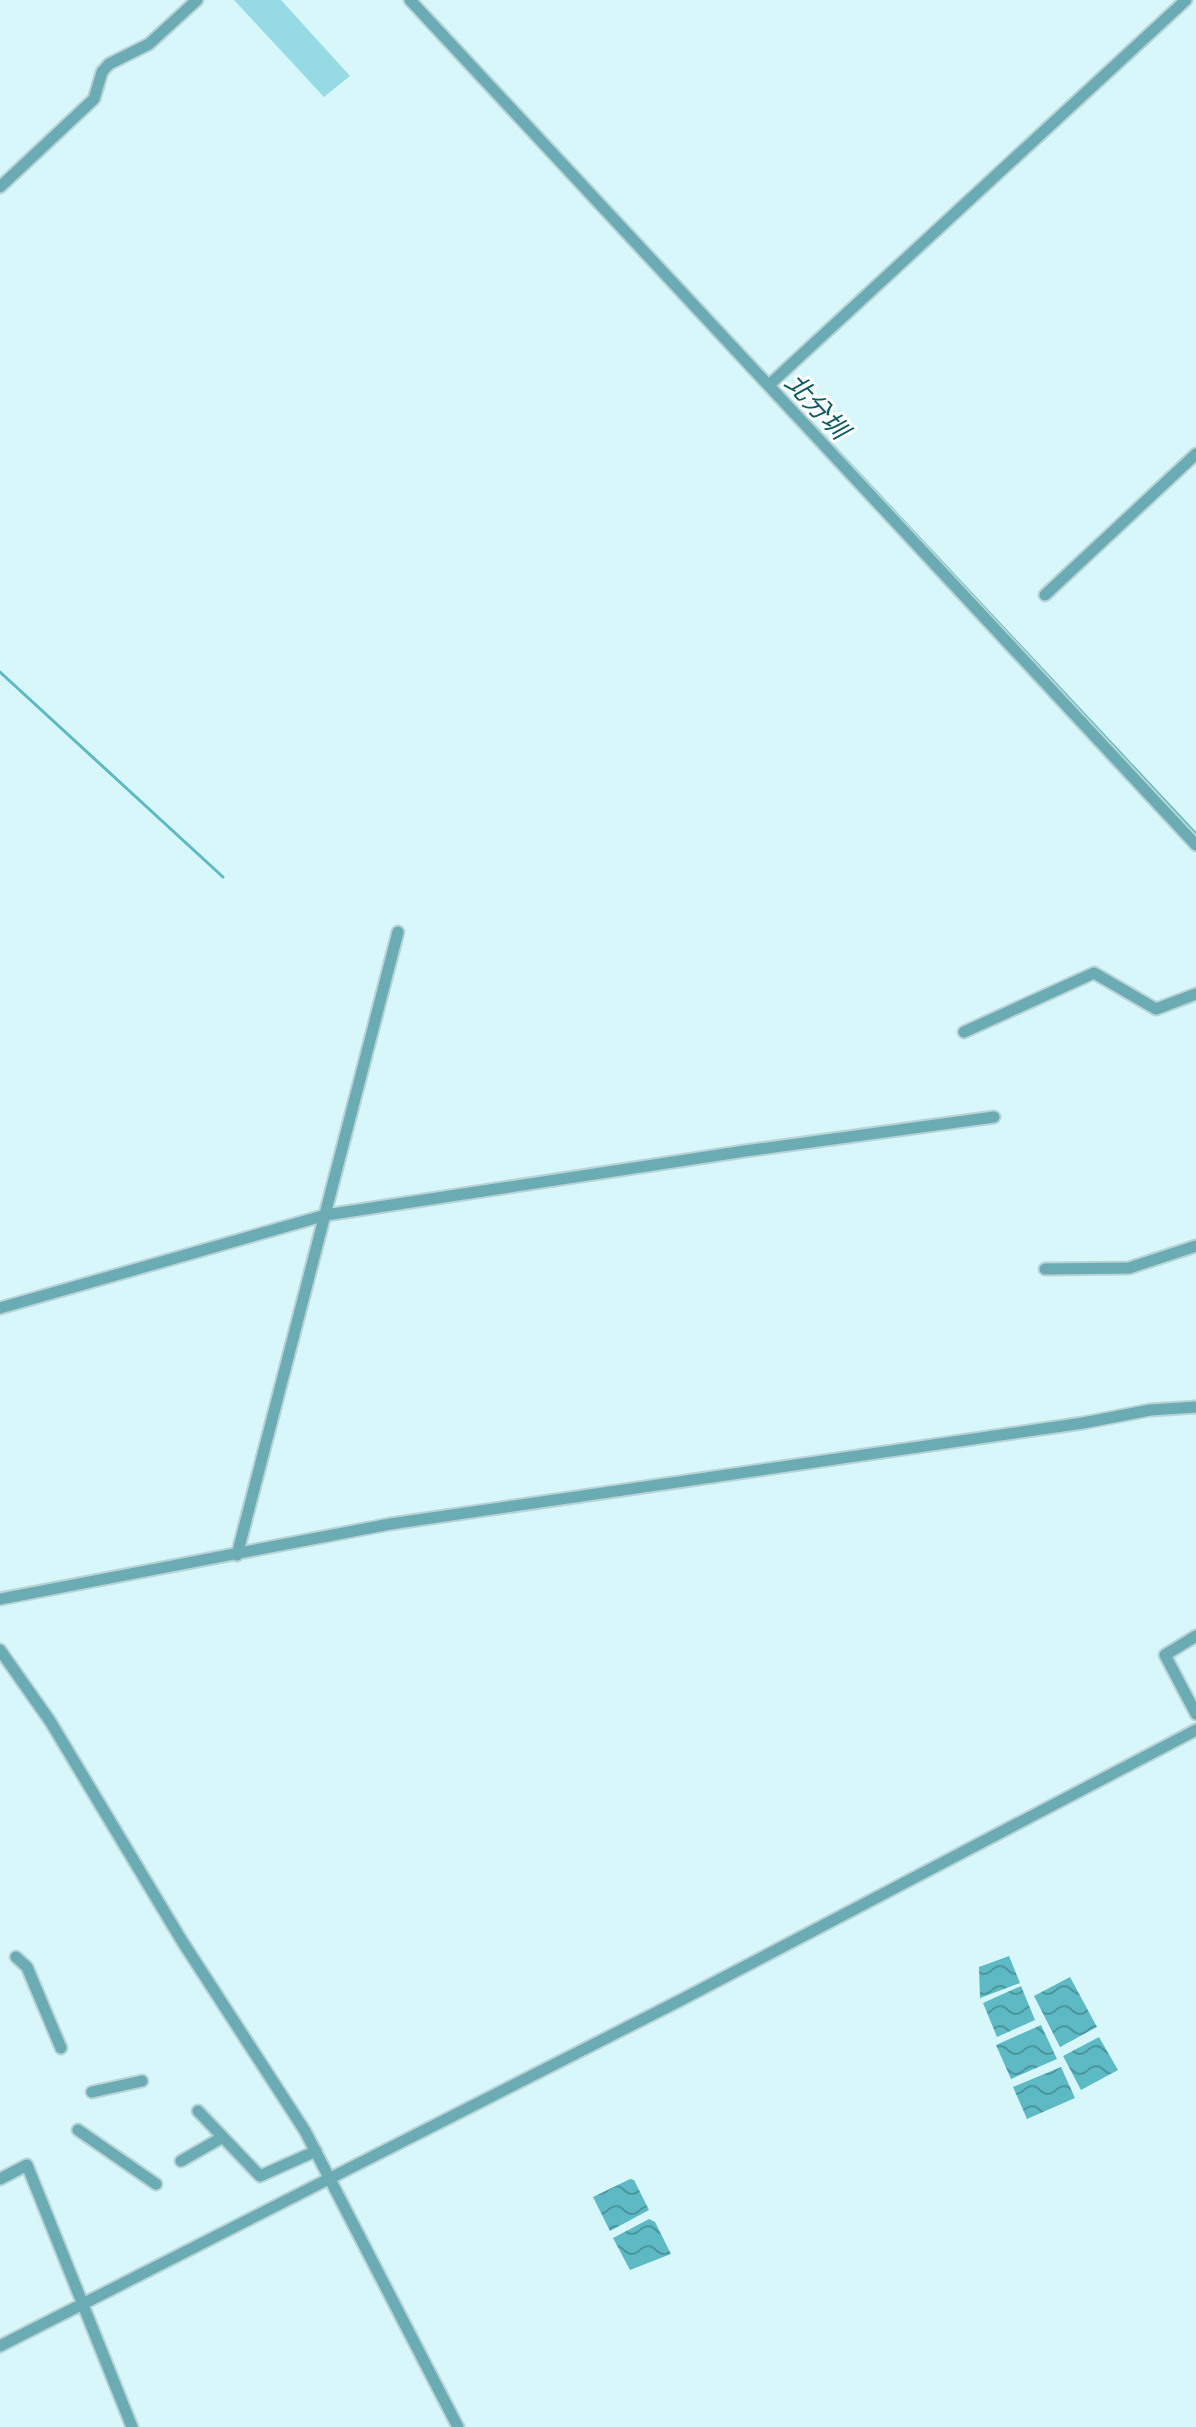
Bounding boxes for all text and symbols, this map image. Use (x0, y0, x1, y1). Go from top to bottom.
water label: 北分圳 (779, 365, 860, 448)

